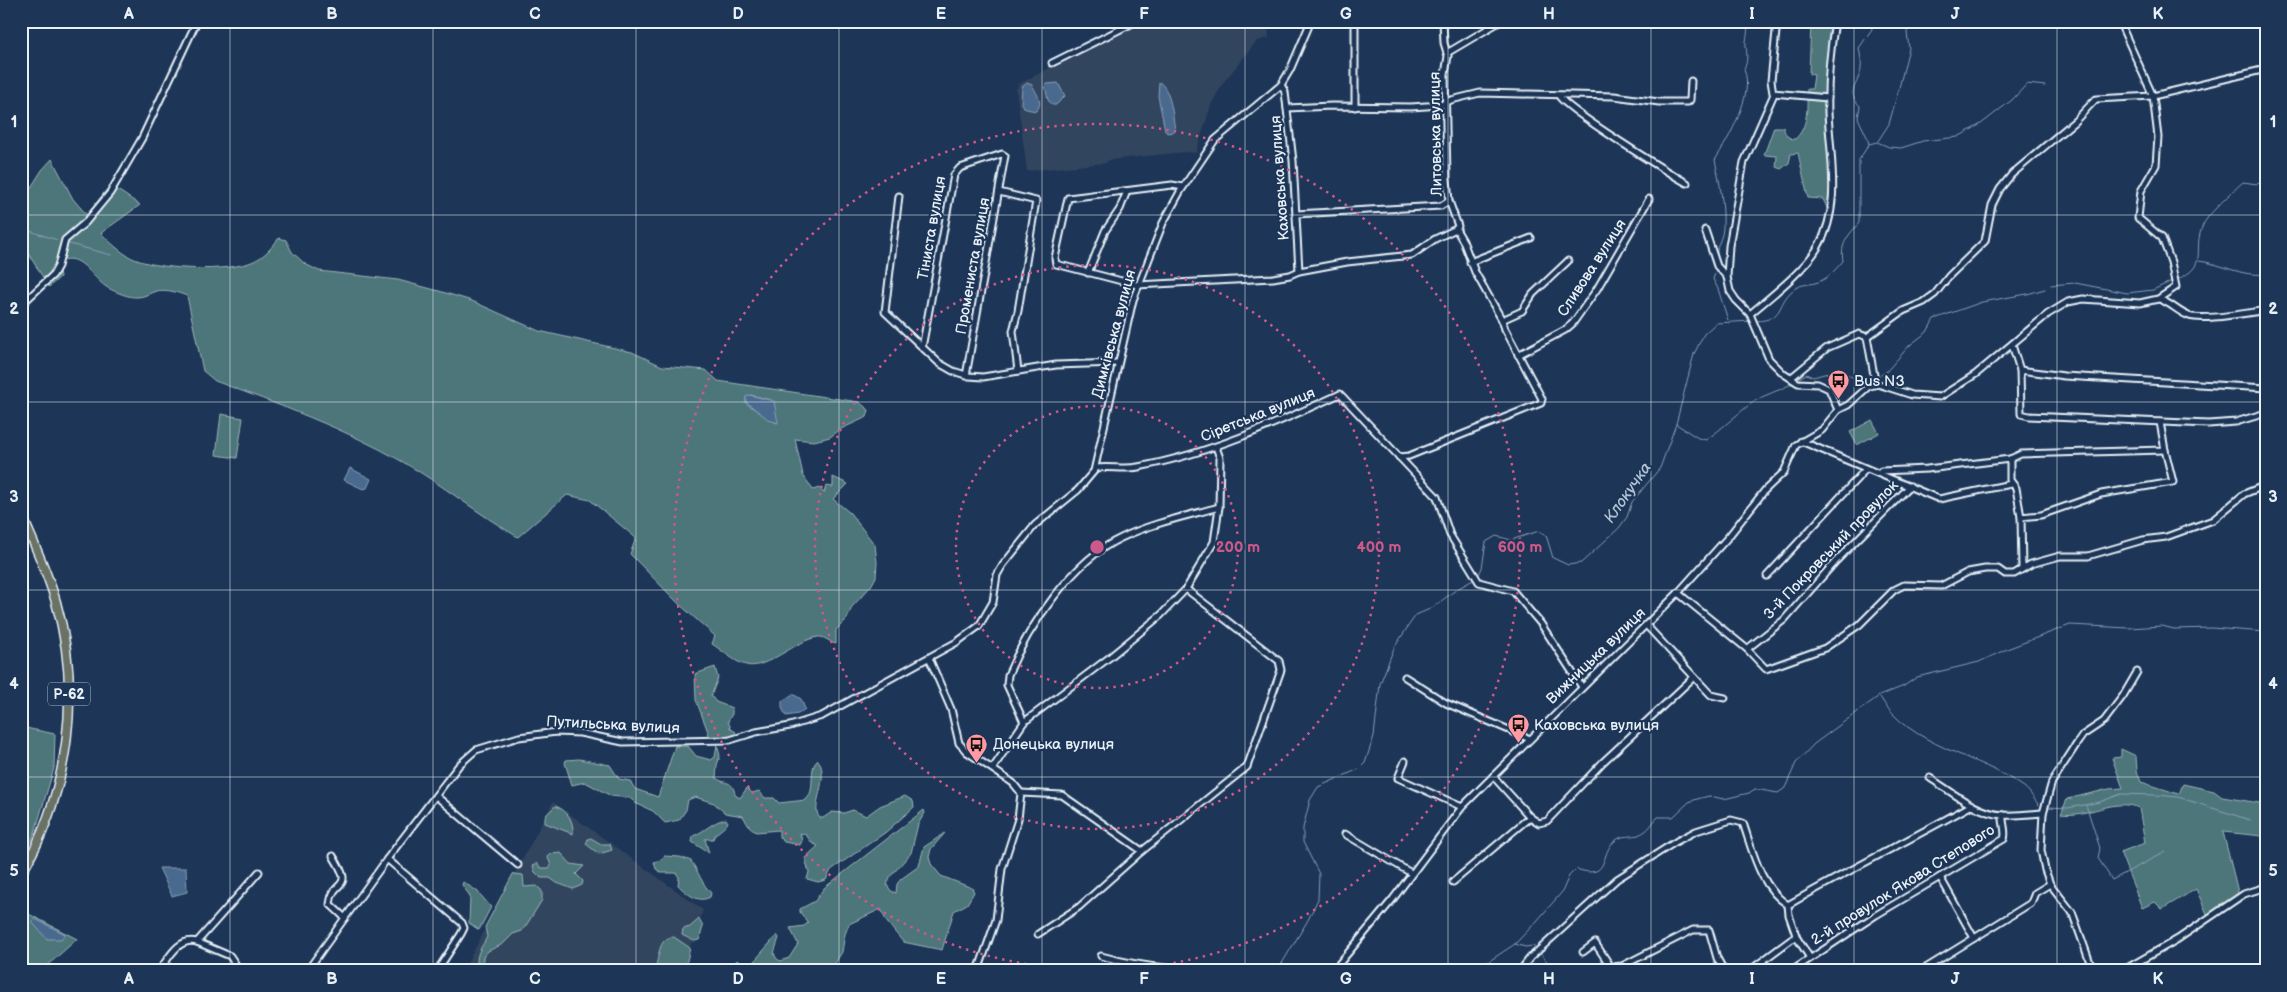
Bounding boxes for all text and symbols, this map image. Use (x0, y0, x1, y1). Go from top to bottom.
text: A (123, 5, 134, 24)
text: B (326, 5, 338, 24)
text: C (529, 5, 541, 24)
text: D (732, 5, 744, 24)
text: E (936, 5, 946, 24)
text: F (1139, 5, 1149, 24)
text: G (1340, 5, 1352, 24)
text: H (1543, 5, 1555, 24)
text: I (1749, 5, 1755, 24)
text: J (1951, 5, 1960, 24)
text: K (2153, 5, 2164, 24)
street label: Литовська вулиця (1425, 72, 1447, 197)
text: 1 (11, 113, 17, 132)
text: 1 (2270, 113, 2276, 132)
street label: Каховська вулиця (1266, 115, 1294, 241)
street label: Тіниста вулиця (914, 175, 950, 281)
street label: Промениста вулиця (952, 196, 994, 336)
street label: Сливова вулиця (1553, 216, 1631, 320)
street label: Димківська вулиця (1088, 267, 1140, 401)
text: 2 (9, 300, 19, 319)
text: 2 (2268, 300, 2278, 319)
bus stop icon: Bus N3 (1826, 369, 1850, 400)
place label: Bus N3 (1854, 372, 1905, 391)
street label: Сіретська вулиця (1198, 383, 1318, 447)
water label: Клокучка (1600, 459, 1656, 527)
street label: 3-й Покровський провулок (1759, 476, 1903, 624)
text: 3 (9, 488, 19, 507)
text: 3 (2268, 488, 2278, 507)
centre of rings (1088, 538, 1106, 556)
text: 200 m (1216, 538, 1260, 557)
text: 400 m (1357, 538, 1401, 557)
text: 600 m (1498, 538, 1543, 557)
street label: Вижницька вулиця (1542, 604, 1650, 708)
text: 4 (9, 675, 19, 694)
text: 4 (2268, 675, 2278, 694)
road number: Р-62 (48, 682, 90, 706)
street label: Путильська вулиця (546, 712, 680, 738)
bus stop icon: Каховська вулиця (1506, 713, 1530, 744)
place label: Каховська вулиця (1534, 716, 1659, 735)
bus stop icon: Донецька вулиця (965, 732, 989, 763)
place label: Донецька вулиця (993, 735, 1114, 754)
street label: 2-й провулок Якова Степового (1808, 820, 1998, 949)
text: 5 (9, 862, 19, 881)
text: 5 (2268, 862, 2278, 881)
text: A (123, 970, 134, 989)
text: B (326, 970, 338, 989)
text: C (529, 970, 541, 989)
text: D (732, 970, 744, 989)
text: E (936, 970, 946, 989)
text: F (1139, 970, 1149, 989)
text: G (1340, 970, 1352, 989)
text: H (1543, 970, 1555, 989)
text: I (1749, 970, 1755, 989)
text: J (1951, 970, 1960, 989)
text: K (2153, 970, 2164, 989)

